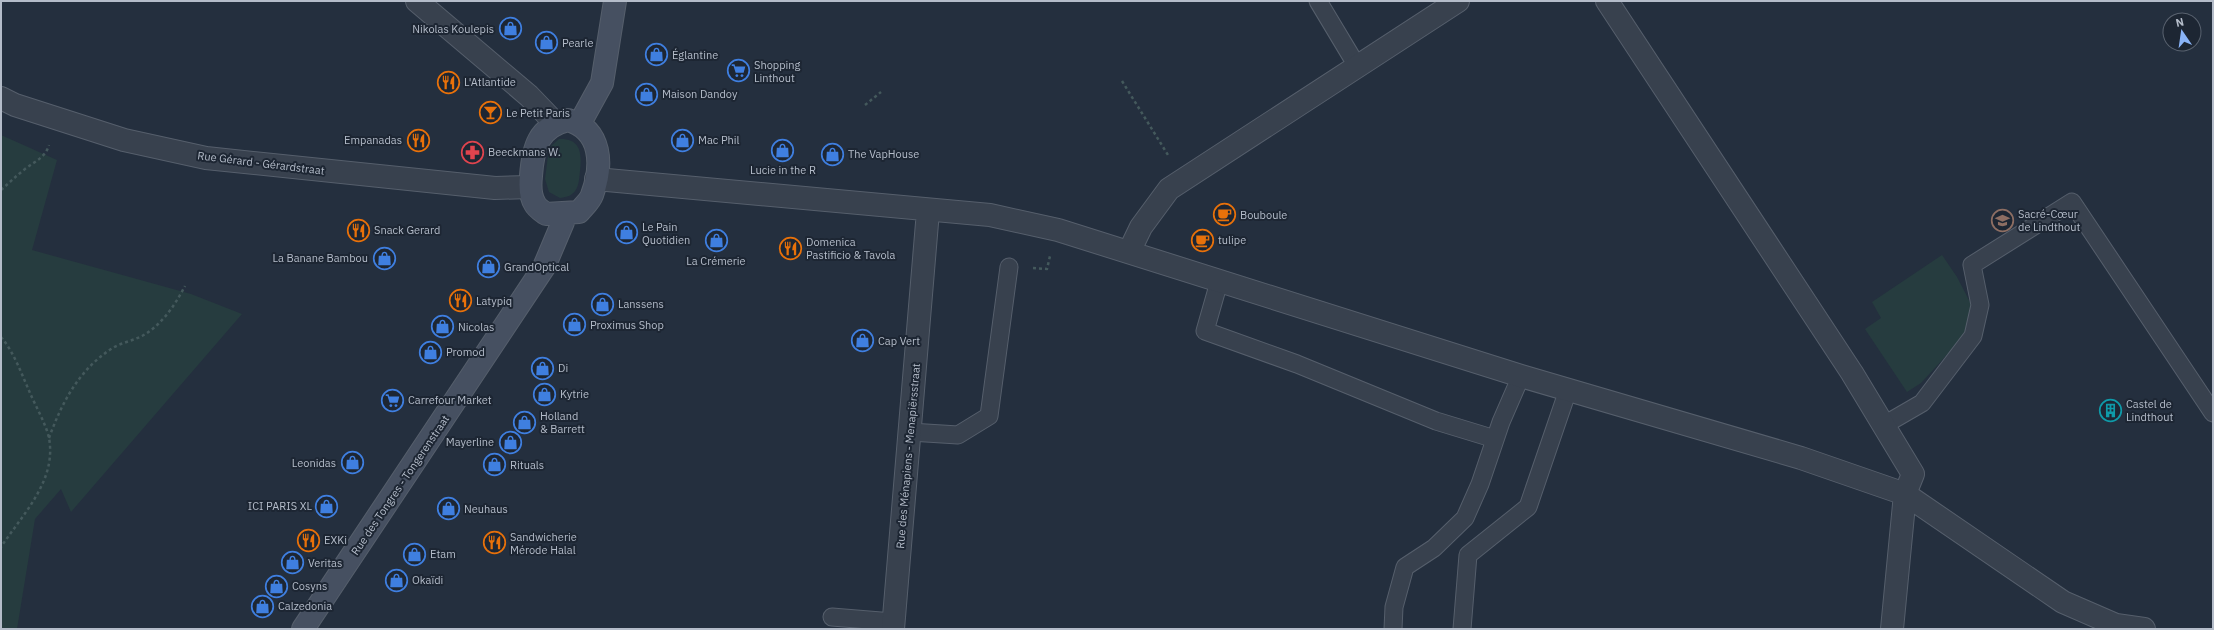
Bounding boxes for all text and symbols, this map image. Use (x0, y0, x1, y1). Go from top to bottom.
north arrow (2162, 12, 2202, 52)
text: N (2174, 15, 2185, 30)
shop icon: Nikolas Koulepis (497, 16, 523, 42)
place label: Nikolas Koulepis (412, 22, 494, 36)
shop icon: Pearle (533, 30, 559, 56)
place label: Pearle (562, 36, 593, 50)
shop icon: Églantine (644, 42, 670, 68)
place label: Églantine (672, 48, 718, 62)
supermarket icon: Shopping Linthout (726, 58, 752, 84)
place label: Shopping Linthout (754, 58, 801, 85)
restaurant icon: L'Atlantide (436, 69, 462, 95)
place label: L'Atlantide (464, 75, 516, 89)
shop icon: Maison Dandoy (633, 81, 659, 107)
place label: Maison Dandoy (662, 87, 738, 101)
bar icon: Le Petit Paris (478, 100, 504, 126)
place label: Le Petit Paris (506, 106, 570, 120)
restaurant icon: Empanadas (405, 127, 431, 153)
shop icon: Mac Phil (670, 127, 696, 153)
place label: Empanadas (344, 133, 402, 147)
place label: Mac Phil (698, 133, 740, 147)
shop icon: Lucie in the R (770, 137, 796, 163)
pharmacy icon: Beeckmans W. (460, 139, 486, 165)
shop icon: The VapHouse (820, 141, 846, 167)
place label: Beeckmans W. (488, 145, 561, 159)
place label: The VapHouse (848, 147, 919, 161)
street label: Rue Gérard - Gérardstraat (197, 148, 326, 178)
place label: Lucie in the R (750, 163, 816, 177)
cafe icon: Bouboule (1211, 202, 1237, 228)
school or university icon: Sacré-Cœur de Lindthout (1989, 207, 2015, 233)
place label: Sacré-Cœur de Lindthout (2018, 207, 2080, 234)
place label: Bouboule (1240, 208, 1287, 222)
restaurant icon: Snack Gerard (346, 217, 372, 243)
shop icon: Le Pain Quotidien (613, 220, 639, 246)
place label: Le Pain Quotidien (642, 220, 690, 247)
place label: Snack Gerard (374, 223, 440, 237)
cafe icon: tulipe (1190, 227, 1216, 253)
shop icon: La Crémerie (703, 228, 729, 254)
place label: tulipe (1218, 233, 1246, 247)
restaurant icon: Domenica Pastificio & Tavola (777, 235, 803, 261)
place label: Domenica Pastificio & Tavola (806, 235, 896, 262)
shop icon: La Banane Bambou (371, 245, 397, 271)
place label: La Banane Bambou (273, 251, 368, 265)
shop icon: GrandOptical (475, 254, 501, 280)
place label: La Crémerie (686, 254, 746, 268)
place label: GrandOptical (504, 260, 569, 274)
restaurant icon: Latypiq (448, 288, 474, 314)
shop icon: Lanssens (589, 291, 615, 317)
place label: Latypiq (476, 294, 512, 308)
place label: Lanssens (618, 297, 664, 311)
shop icon: Proximus Shop (562, 312, 588, 338)
shop icon: Nicolas (430, 314, 456, 340)
place label: Proximus Shop (590, 318, 664, 332)
place label: Nicolas (458, 320, 494, 334)
shop icon: Cap Vert (850, 328, 876, 354)
place label: Cap Vert (878, 334, 920, 348)
shop icon: Promod (418, 339, 444, 365)
place label: Promod (446, 345, 485, 359)
shop icon: Di (530, 355, 556, 381)
place label: Di (558, 361, 568, 375)
street label: Rue des Ménapiens - Menapiërsstraat (893, 363, 923, 549)
shop icon: Kytrie (531, 381, 557, 407)
supermarket icon: Carrefour Market (380, 387, 406, 413)
place label: Kytrie (560, 387, 589, 401)
place label: Carrefour Market (408, 393, 492, 407)
building icon: Castel de Lindthout (2097, 397, 2123, 423)
place label: Castel de Lindthout (2126, 397, 2173, 424)
shop icon: Holland & Barrett (512, 409, 538, 435)
place label: Holland & Barrett (540, 409, 585, 436)
street label: Rue des Tongres - Tongerenstraat (348, 412, 452, 558)
shop icon: Mayerline (497, 429, 523, 455)
place label: Mayerline (446, 435, 494, 449)
shop icon: Leonidas (339, 450, 365, 476)
shop icon: Rituals (481, 452, 507, 478)
place label: Leonidas (292, 456, 336, 470)
place label: Rituals (510, 458, 544, 472)
shop icon: ICI PARIS XL (314, 493, 340, 519)
shop icon: Neuhaus (436, 496, 462, 522)
place label: ICI PARIS XL (248, 499, 312, 513)
place label: Neuhaus (464, 502, 508, 516)
restaurant icon: EXKi (296, 527, 322, 553)
restaurant icon: Sandwicherie Mérode Halal (481, 530, 507, 556)
place label: Sandwicherie Mérode Halal (510, 530, 577, 557)
place label: EXKi (324, 533, 347, 547)
shop icon: Etam (402, 541, 428, 567)
place label: Etam (430, 547, 456, 561)
shop icon: Veritas (279, 550, 305, 576)
place label: Veritas (308, 556, 342, 570)
shop icon: Okaïdi (384, 567, 410, 593)
shop icon: Cosyns (264, 573, 290, 599)
place label: Okaïdi (412, 573, 443, 587)
place label: Cosyns (292, 579, 327, 593)
shop icon: Calzedonia (249, 593, 275, 619)
place label: Calzedonia (278, 599, 332, 613)

